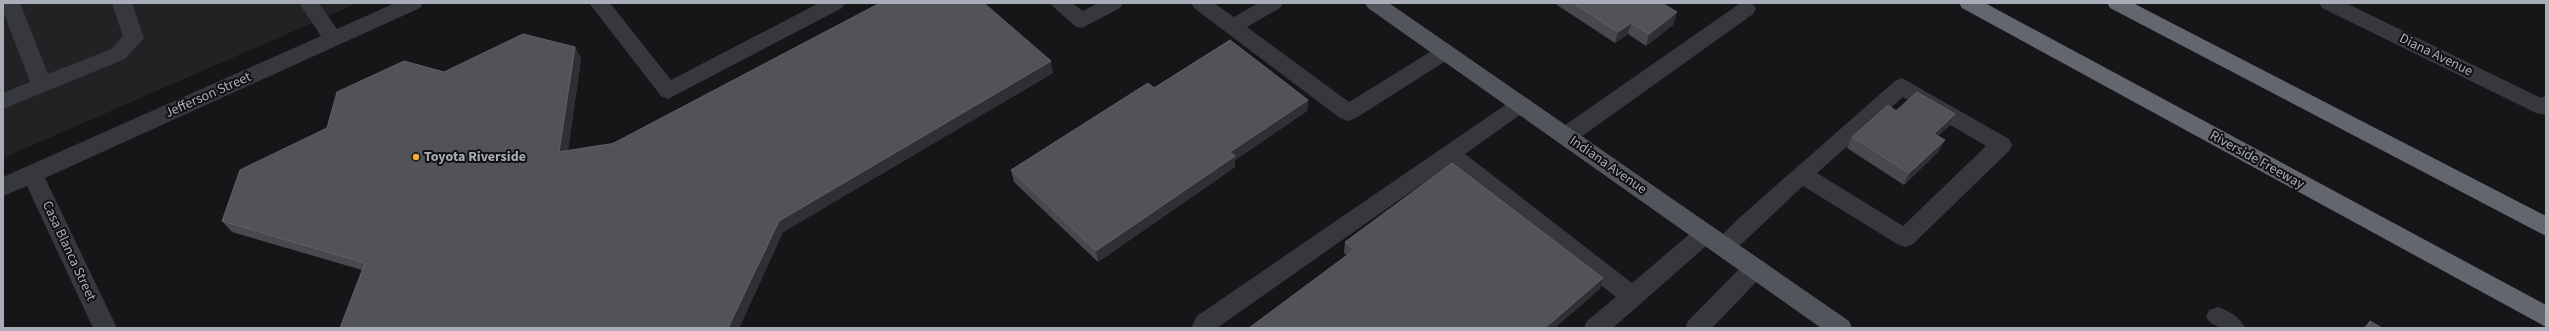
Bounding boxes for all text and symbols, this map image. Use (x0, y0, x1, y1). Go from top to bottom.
street label: Diana Avenue (2396, 29, 2476, 81)
street label: Jefferson Street (162, 67, 254, 123)
street label: Riverside Freeway (2206, 126, 2308, 194)
street label: Indiana Avenue (1565, 131, 1651, 199)
place label: Toyota Riverside (424, 147, 526, 167)
marker: Toyota Riverside (411, 152, 421, 162)
street label: Casa Blanca Street (37, 198, 101, 305)

